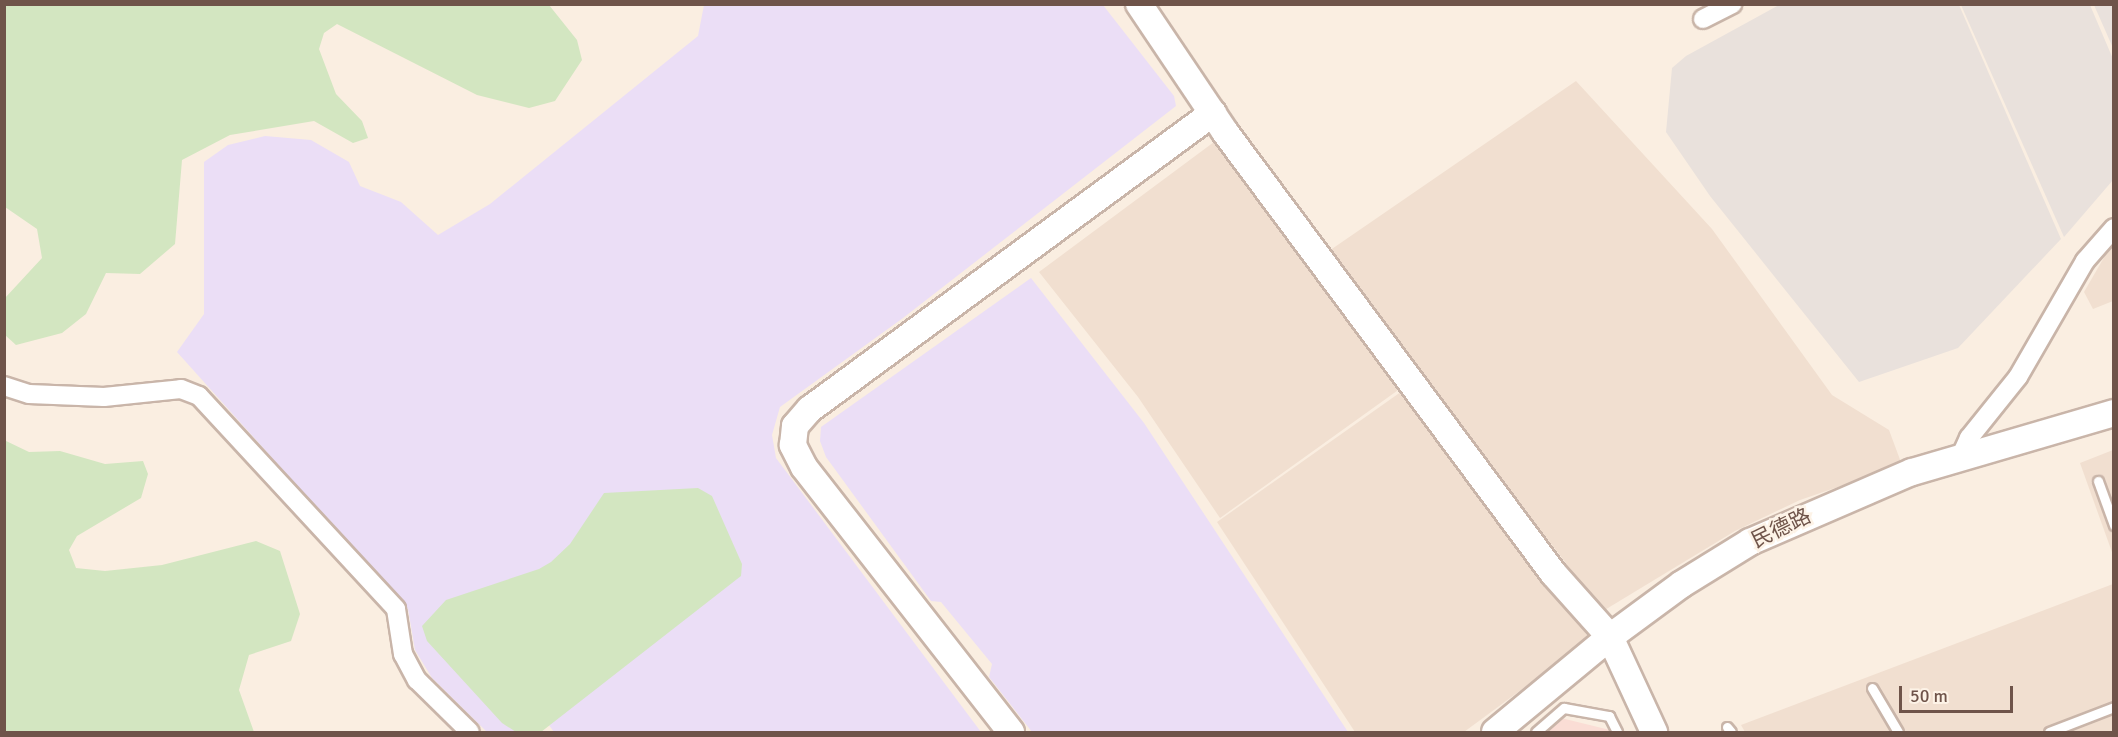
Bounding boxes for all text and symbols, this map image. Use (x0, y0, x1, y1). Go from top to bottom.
street label: 民德路 (1747, 503, 1815, 553)
scale bar (1902, 674, 2016, 712)
text: 50 m (1910, 685, 1948, 707)

